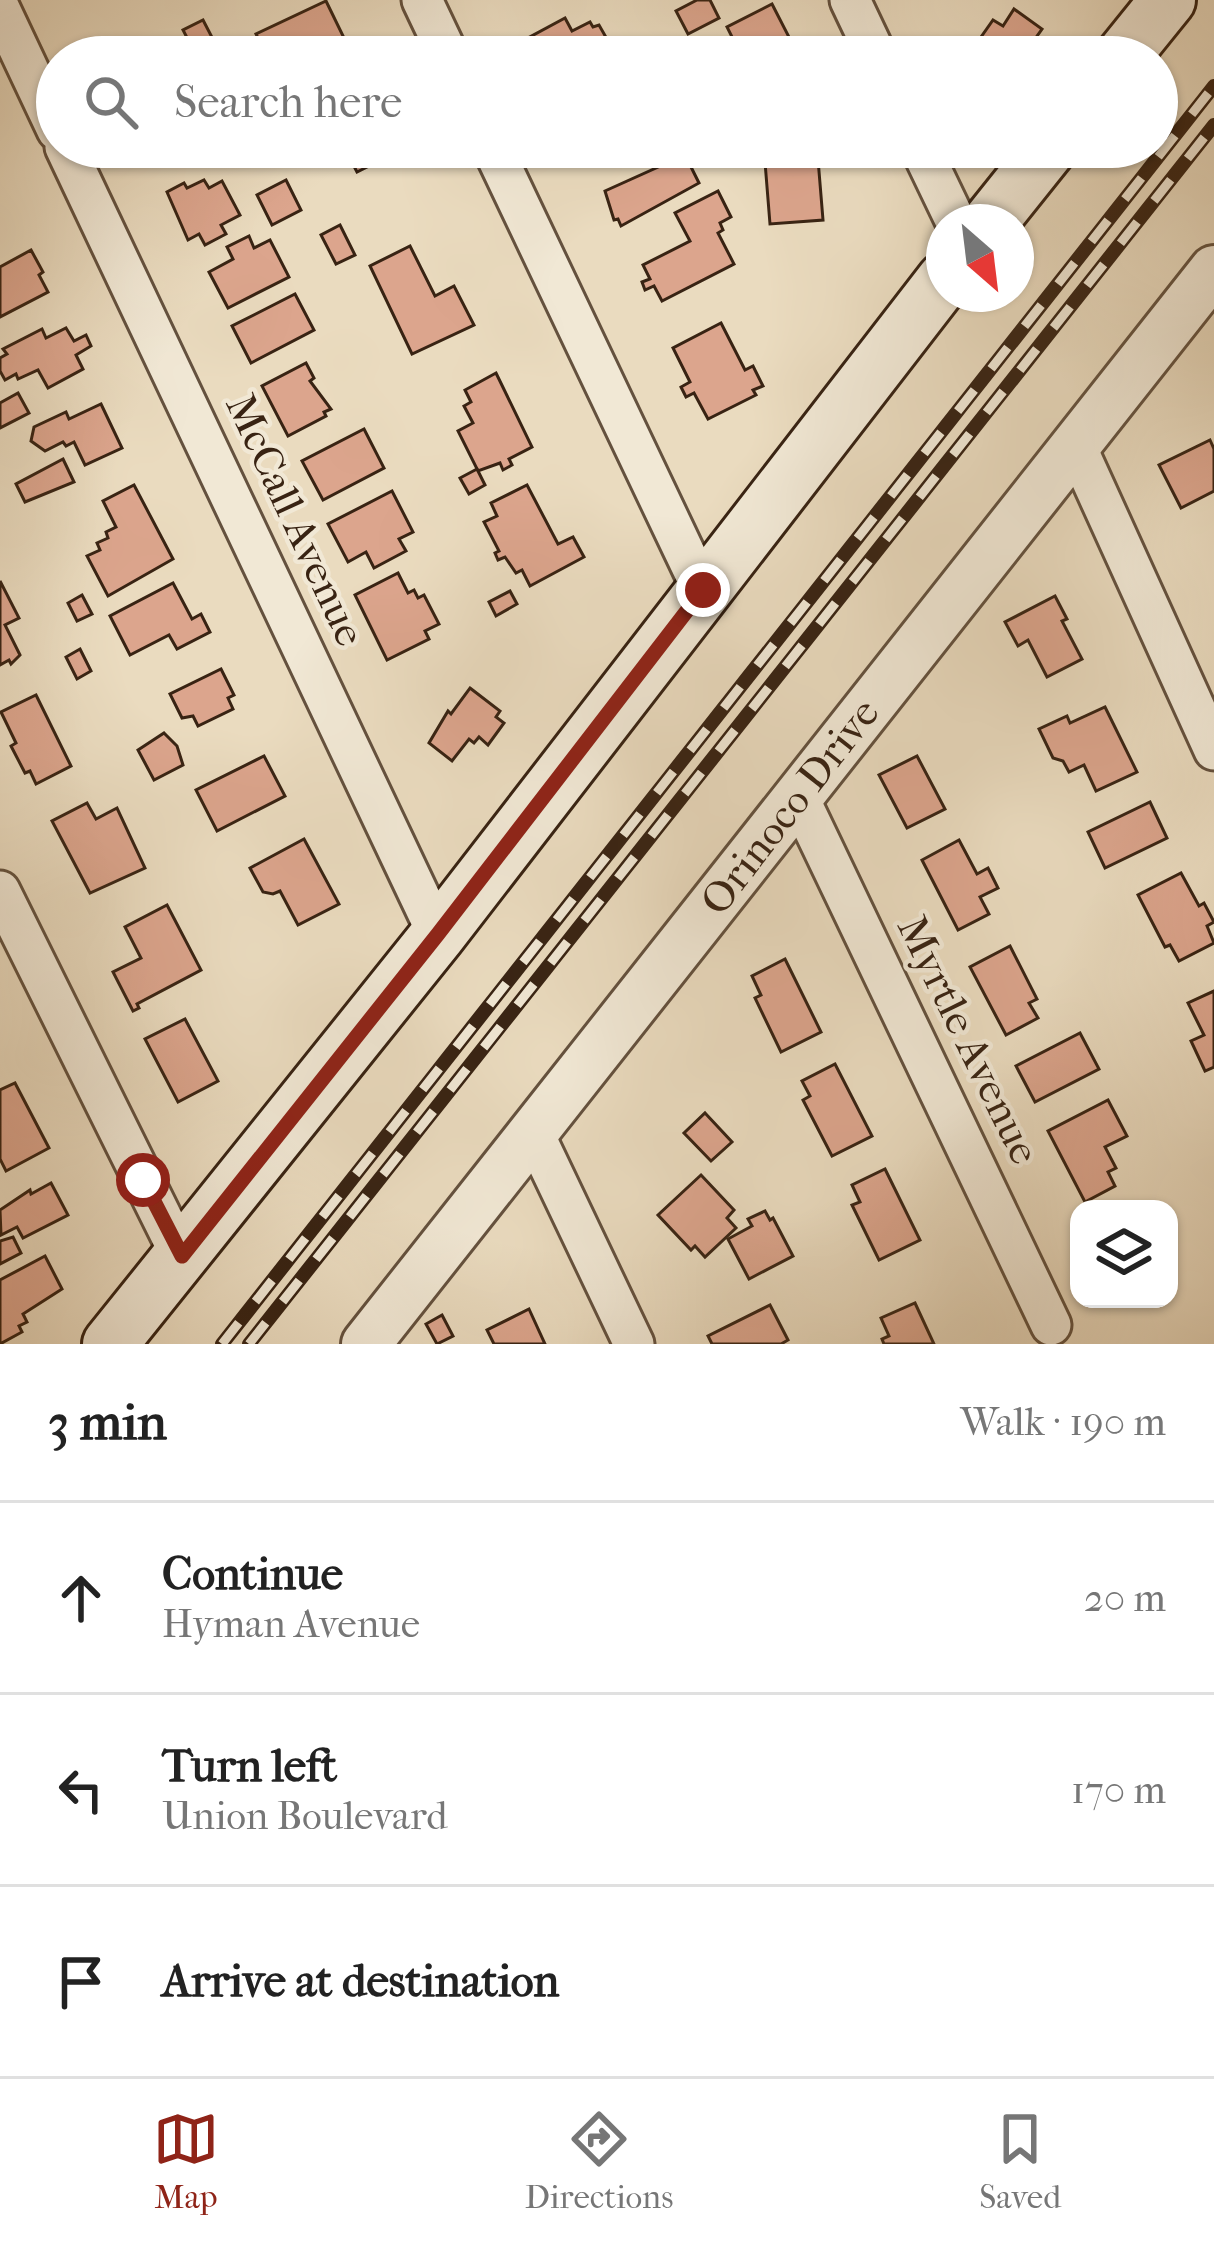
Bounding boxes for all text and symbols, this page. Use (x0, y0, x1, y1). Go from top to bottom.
search box (36, 36, 1178, 168)
icon: search (78, 69, 144, 135)
text: Search here (174, 76, 402, 129)
north arrow (926, 204, 1034, 312)
street label: McCall Avenue (215, 386, 375, 654)
route end (676, 563, 730, 617)
street label: Orinoco Drive (691, 689, 889, 925)
street label: Myrtle Avenue (887, 908, 1049, 1172)
route start (116, 1153, 170, 1207)
map controls (1070, 1200, 1178, 1308)
button: layers (1070, 1200, 1178, 1308)
text: 3 min (48, 1392, 167, 1452)
text: Walk · 190 m (960, 1399, 1166, 1445)
text: Continue (162, 1548, 343, 1601)
icon: ahead (48, 1565, 114, 1631)
text: 20 m (1084, 1575, 1166, 1621)
text: Hyman Avenue (162, 1601, 420, 1647)
text: Turn left (162, 1740, 337, 1793)
icon: left (48, 1757, 114, 1823)
text: 170 m (1071, 1767, 1166, 1813)
text: Union Boulevard (162, 1793, 447, 1839)
icon: arrive (48, 1949, 114, 2015)
text: Arrive at destination (162, 1955, 559, 2008)
tab: Map (153, 2106, 219, 2217)
tab: Directions (525, 2106, 673, 2217)
tab: Saved (979, 2106, 1061, 2217)

